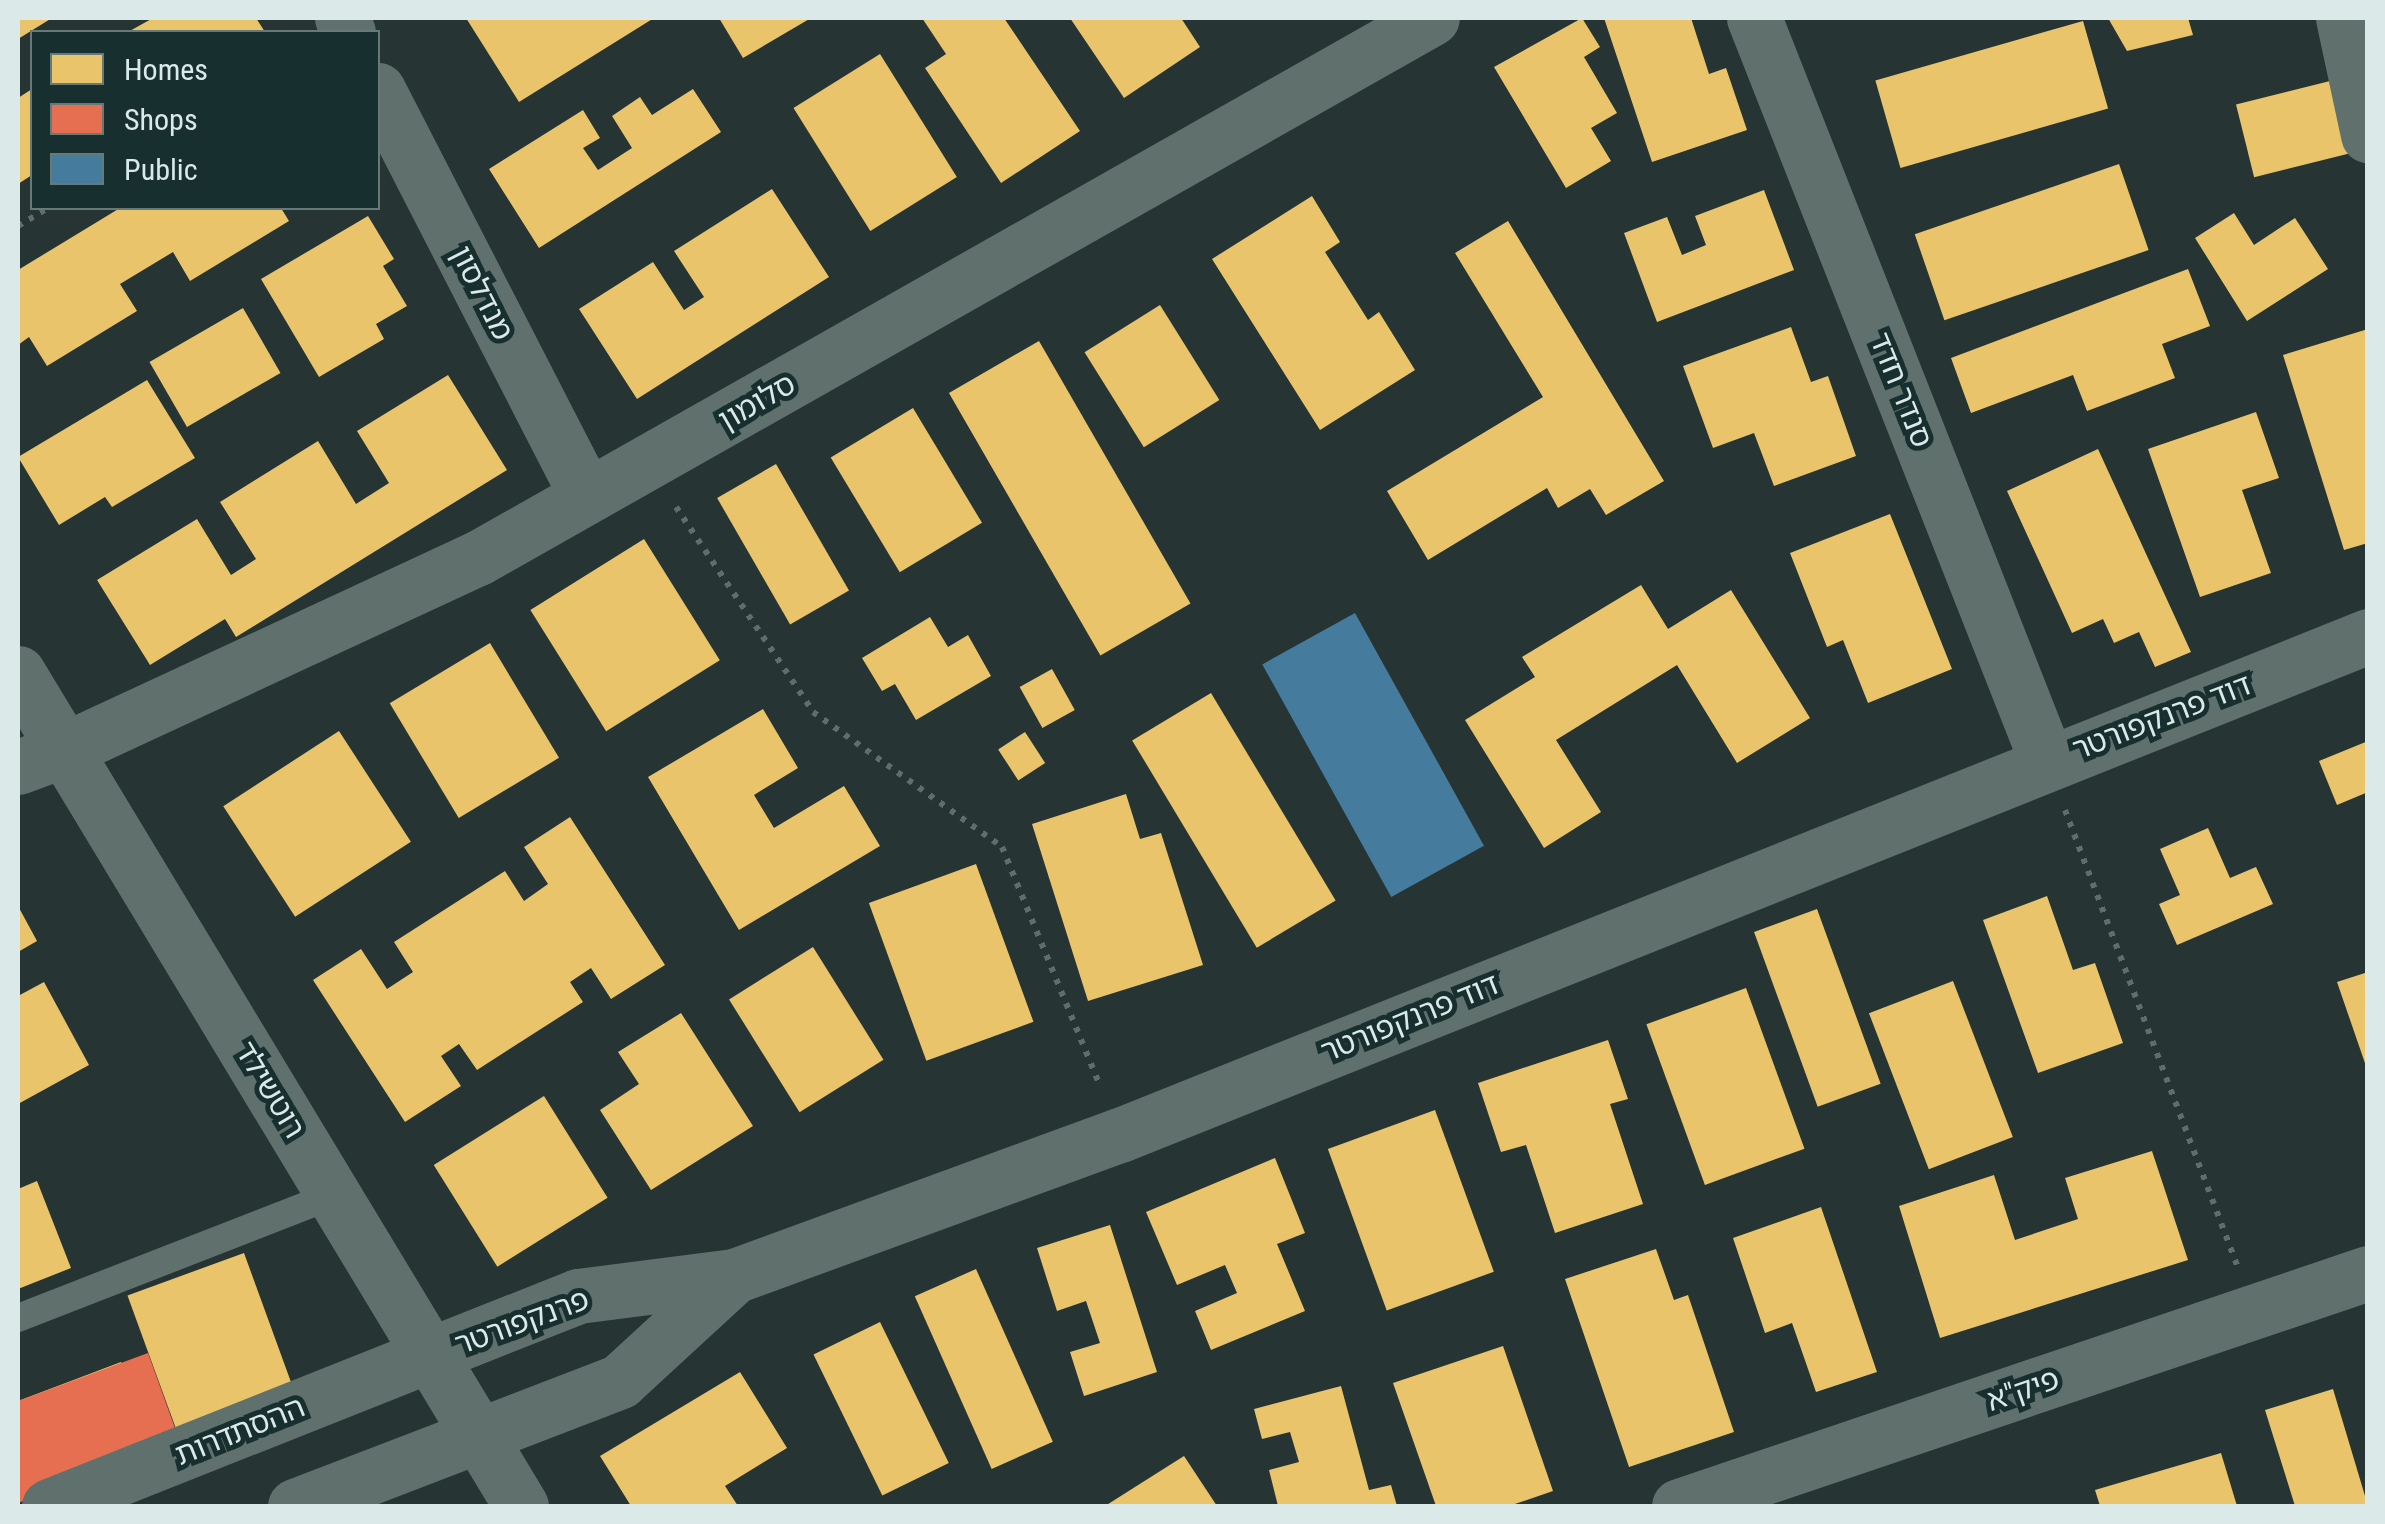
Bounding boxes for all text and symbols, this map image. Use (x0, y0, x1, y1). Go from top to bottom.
legend (30, 30, 380, 210)
text: Homes (124, 52, 208, 87)
text: Shops (124, 102, 198, 137)
text: Public (124, 152, 198, 187)
street label: מנדלסון (443, 240, 521, 346)
street label: סנדר חדד (1862, 327, 1940, 453)
street label: סלומון (712, 366, 802, 438)
street label: דוד פרנקפורטר (2068, 666, 2256, 768)
street label: דוד פרנקפורטר (1316, 966, 1504, 1070)
street label: רוטשילד (227, 1035, 313, 1145)
street label: פרנקפורטר (450, 1281, 594, 1363)
street label: פיק"א (1982, 1361, 2064, 1419)
street label: ההסתדרות (170, 1389, 310, 1473)

